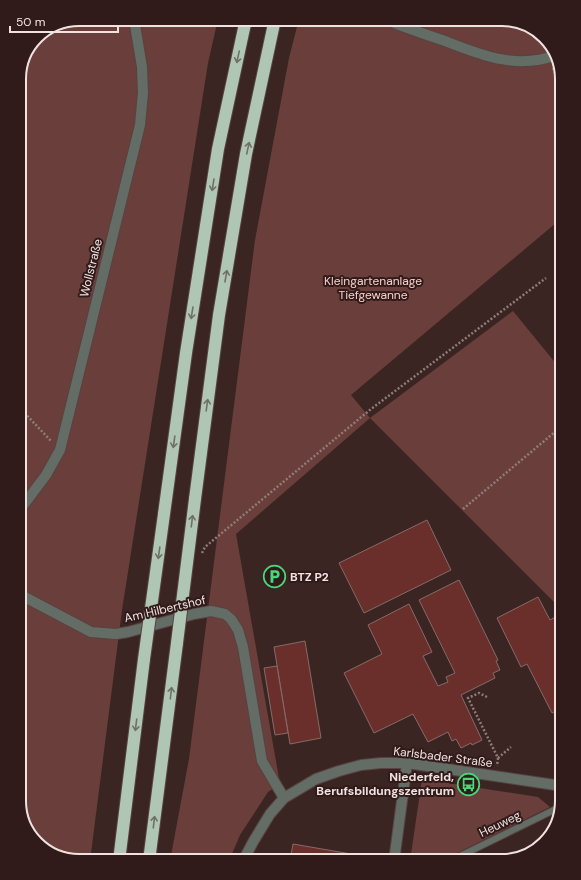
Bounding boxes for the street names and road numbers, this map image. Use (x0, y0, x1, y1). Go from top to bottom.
street label: Wollstraße (76, 237, 106, 299)
street label: Am Hilbertshof (123, 592, 207, 626)
street label: Karlsbader Straße (393, 743, 494, 771)
street label: Heuweg (477, 807, 524, 841)

